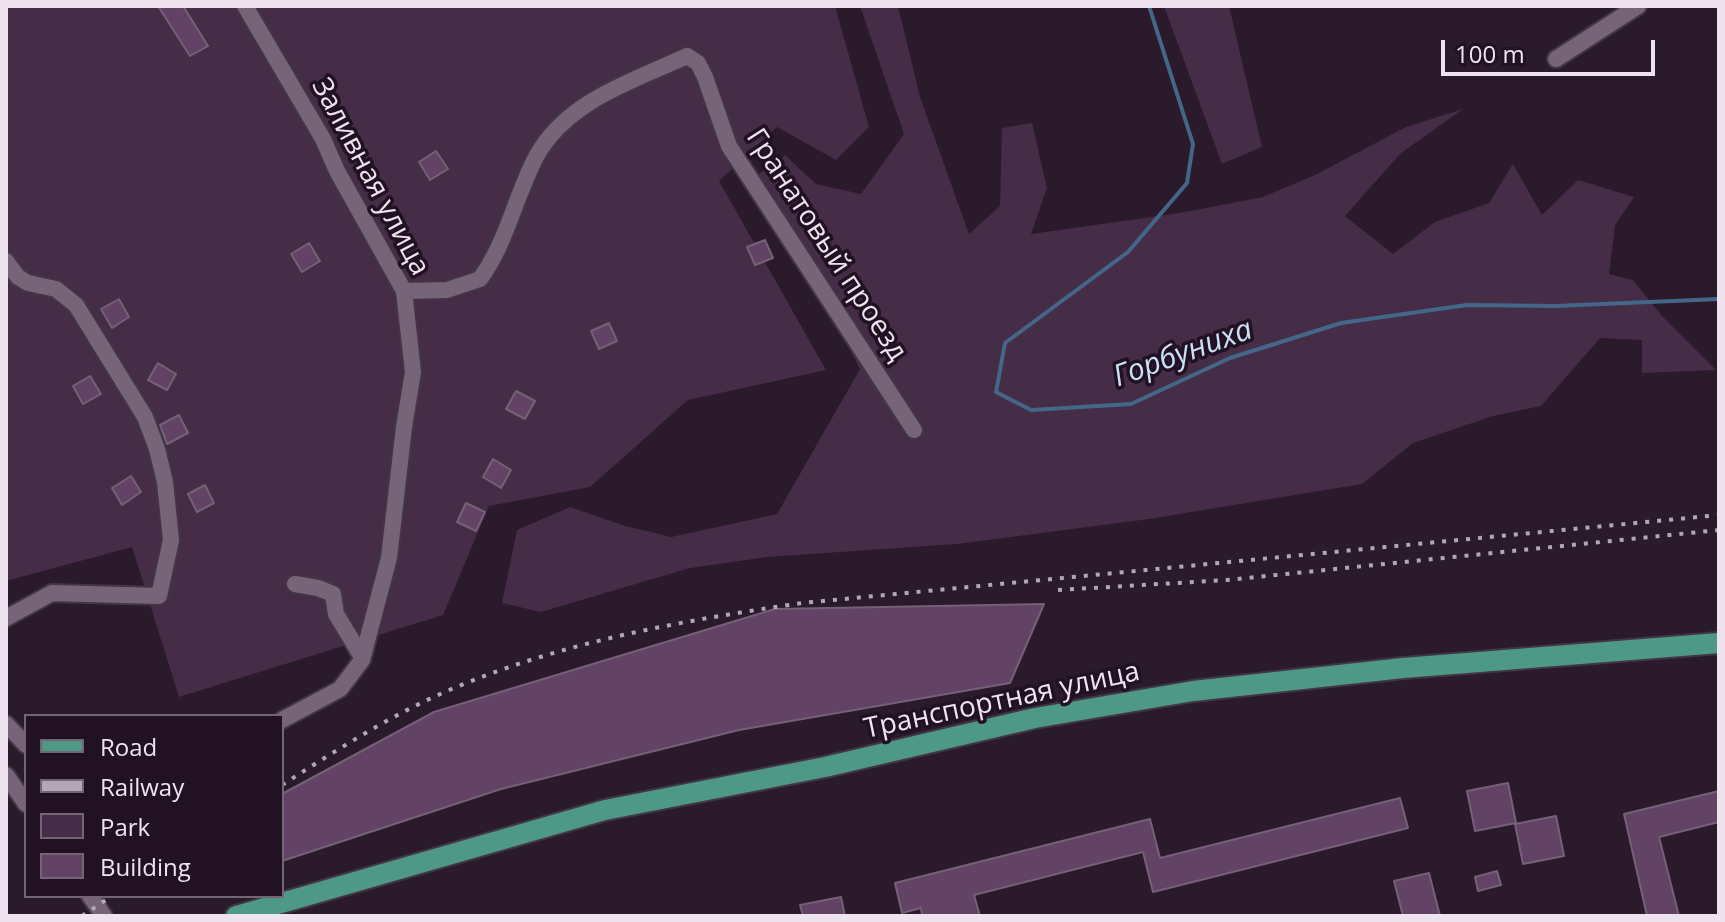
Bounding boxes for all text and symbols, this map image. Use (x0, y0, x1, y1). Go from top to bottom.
scale bar (1445, 24, 1659, 74)
text: 100 m (1455, 37, 1525, 70)
street label: Заливная улица (304, 73, 436, 281)
street label: Гранатовый проезд (738, 123, 914, 367)
water label: Горбуниха (1109, 312, 1257, 396)
street label: Транспортная улица (861, 655, 1143, 747)
legend (24, 714, 284, 898)
text: Road (100, 730, 157, 763)
text: Railway (100, 770, 184, 803)
text: Park (100, 810, 150, 843)
text: Building (100, 850, 191, 883)

